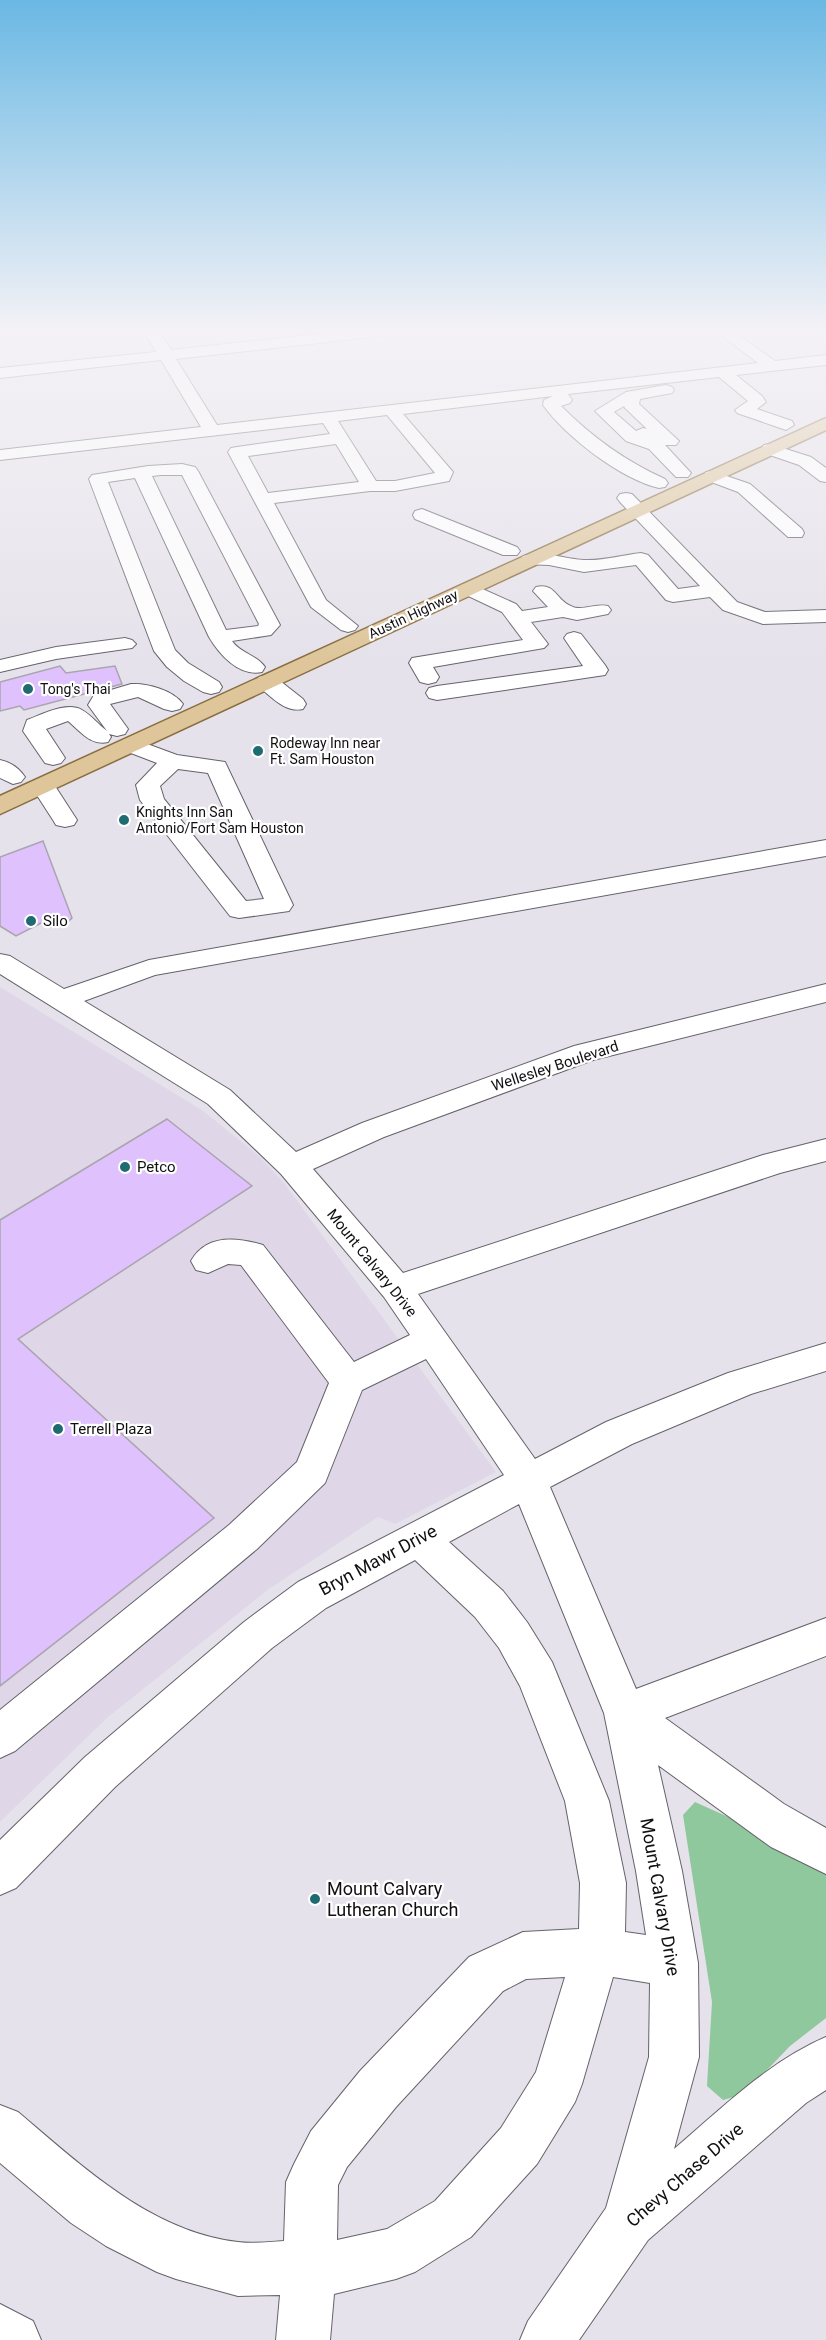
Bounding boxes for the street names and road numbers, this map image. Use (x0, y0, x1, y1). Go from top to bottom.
street label: Austin Highway (366, 586, 461, 642)
street label: Wellesley Boulevard (489, 1037, 621, 1095)
street label: Mount Calvary Drive (323, 1205, 421, 1321)
street label: Bryn Mawr Drive (315, 1520, 440, 1599)
street label: Mount Calvary Drive (636, 1816, 685, 1978)
street label: Chevy Chase Drive (622, 2118, 747, 2231)

